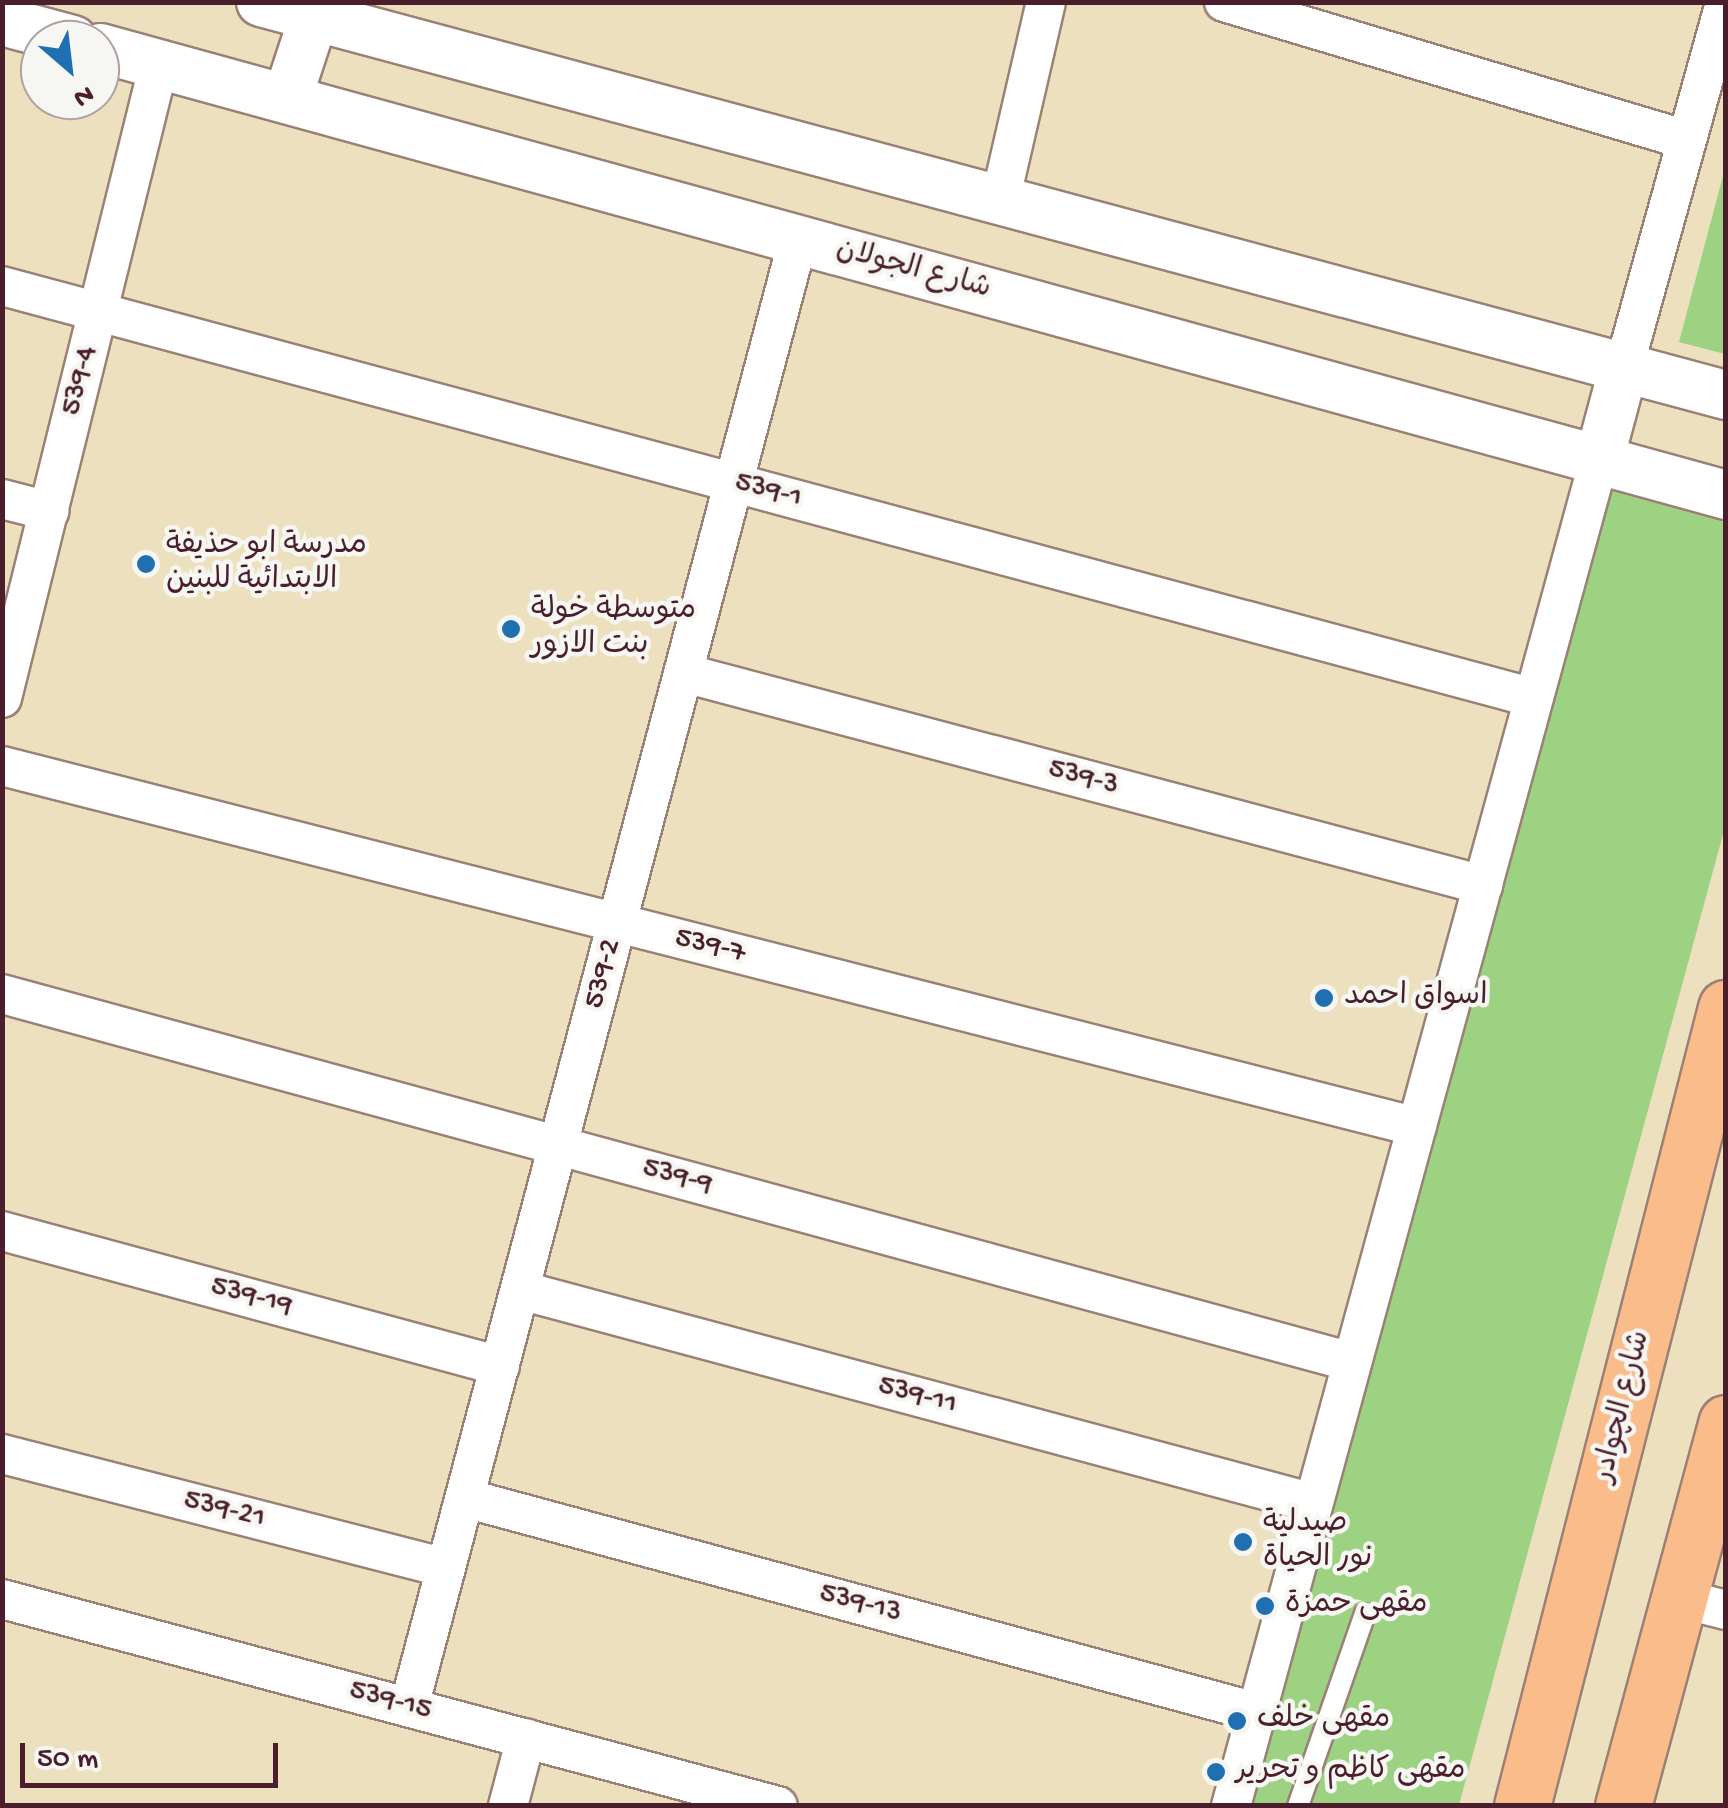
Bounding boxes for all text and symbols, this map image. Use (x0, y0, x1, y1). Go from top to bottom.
north arrow (20, 20, 120, 120)
text: N (68, 76, 99, 114)
street label: شارع الجولان (832, 233, 994, 309)
street label: 539-4 (55, 343, 107, 419)
street label: 539-1 (731, 466, 805, 518)
place label: مدرسة ابو حذيفة الابتدائية للبنين (166, 529, 367, 600)
marker: مدرسة ابو حذيفة الابتدائية للبنين (135, 553, 157, 575)
place label: متوسطة خولة بنت الازور (531, 594, 696, 664)
marker: متوسطة خولة بنت الازور (500, 618, 522, 640)
street label: 539-3 (1044, 752, 1122, 806)
street label: 539-7 (671, 921, 749, 973)
street label: 539-2 (577, 935, 631, 1013)
place label: اسواق احمد (1344, 980, 1487, 1016)
marker: اسواق احمد (1313, 987, 1335, 1009)
street label: 539-9 (638, 1151, 716, 1205)
street label: 539-19 (206, 1270, 296, 1326)
street label: شارع الچوادر (1588, 1327, 1660, 1487)
street label: 539-11 (874, 1369, 960, 1425)
street label: 539-21 (180, 1484, 268, 1538)
place label: صيدلية نور الحياة (1263, 1507, 1372, 1578)
marker: صيدلية نور الحياة (1232, 1531, 1254, 1553)
street label: 539-13 (815, 1577, 905, 1633)
place label: مقهى حمزة (1285, 1588, 1428, 1624)
marker: مقهى حمزة (1254, 1595, 1276, 1617)
street label: 539-15 (345, 1674, 435, 1730)
place label: مقهى خلف (1257, 1703, 1390, 1739)
marker: مقهى خلف (1226, 1710, 1248, 1732)
scale bar (25, 1723, 282, 1785)
text: 50 m (37, 1743, 98, 1778)
place label: مقهى كاظم و تحرير (1236, 1754, 1465, 1790)
marker: مقهى كاظم و تحرير (1205, 1761, 1227, 1783)

